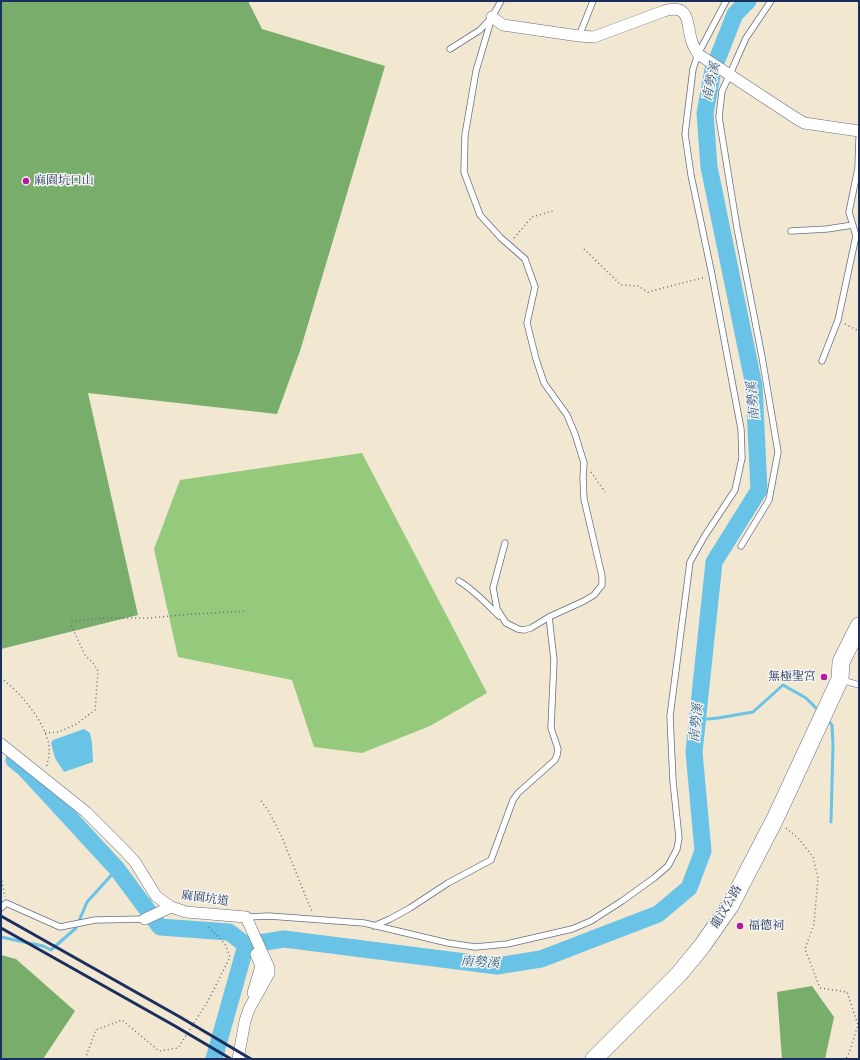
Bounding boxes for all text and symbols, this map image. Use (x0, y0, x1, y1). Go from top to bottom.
water label: 南勢溪 (700, 61, 724, 103)
place label: 麻園坑口山 (34, 174, 94, 188)
marker: 麻園坑口山 (21, 176, 31, 186)
water label: 南勢溪 (745, 381, 763, 421)
place label: 無極聖宮 (768, 670, 816, 684)
marker: 無極聖宮 (819, 672, 829, 682)
water label: 南勢溪 (687, 703, 707, 743)
street label: 龍汶公路 (708, 883, 746, 931)
street label: 麻園坑道 (180, 889, 230, 909)
place label: 福德祠 (748, 919, 784, 933)
marker: 福德祠 (735, 921, 745, 931)
water label: 南勢溪 (460, 954, 500, 972)

